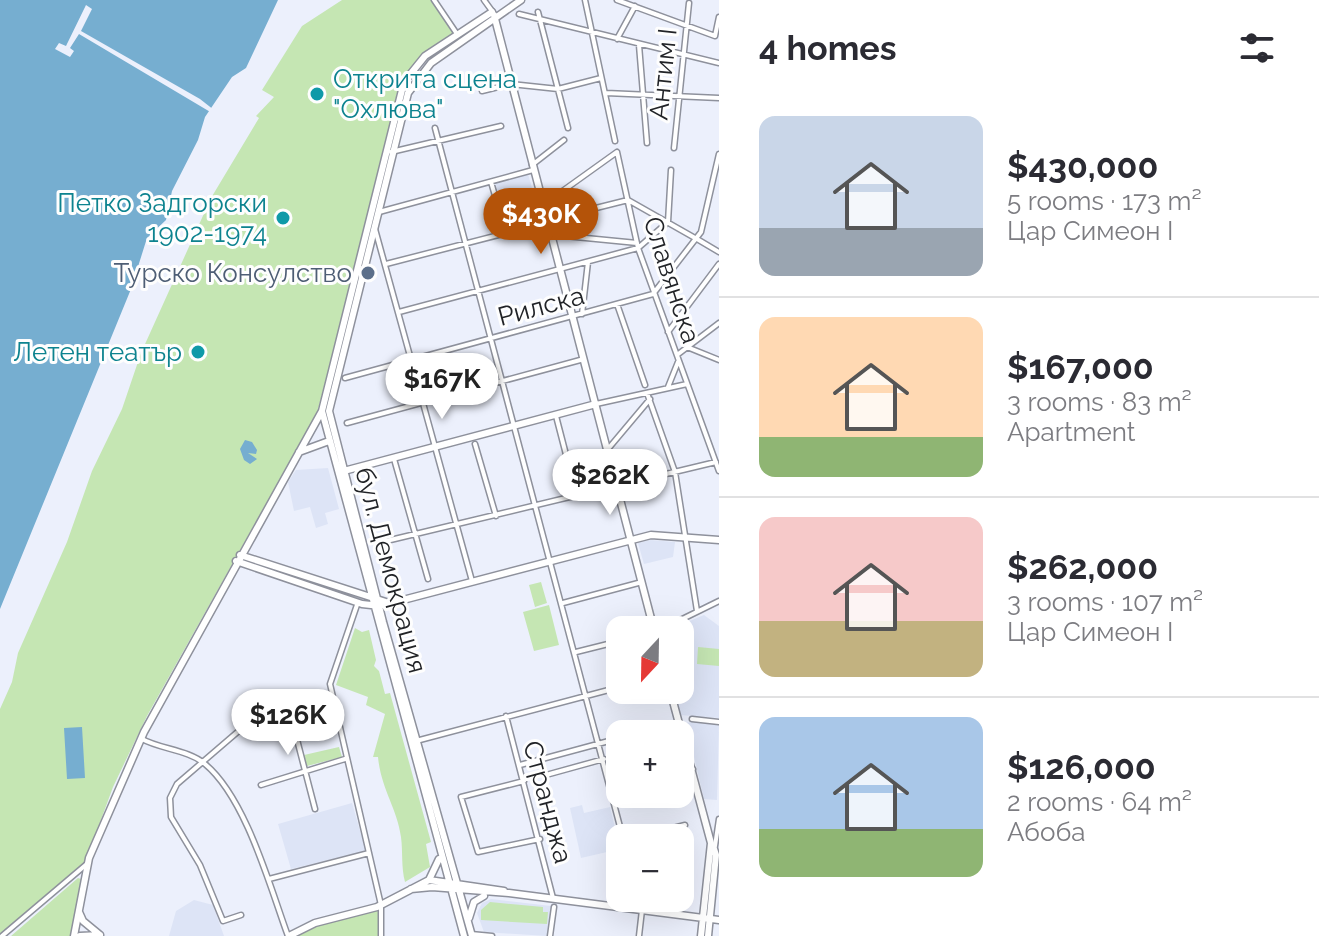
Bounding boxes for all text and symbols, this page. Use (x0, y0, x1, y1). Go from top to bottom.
icon: filters (1235, 26, 1279, 70)
street label: Антим I (643, 27, 683, 121)
text: 4 homes (759, 28, 897, 68)
place label: Открита сцена "Охлюва" (333, 64, 517, 124)
marker: Открита сцена "Охлюва" (308, 85, 326, 103)
text: $430,000 (1007, 146, 1158, 186)
icon: home (823, 148, 919, 244)
text: 5 rooms · 173 m² (1007, 186, 1201, 216)
place label: Петко Задгорски 1902-1974 (57, 188, 267, 248)
pin: $430K (485, 188, 597, 256)
text: $430K (501, 199, 581, 229)
marker: Петко Задгорски 1902-1974 (274, 209, 292, 227)
street label: Славянска (637, 213, 707, 347)
text: Цар Симеон I (1007, 216, 1173, 246)
place label: Турско Консулство (114, 258, 352, 288)
marker: Турско Консулство (359, 264, 377, 282)
street label: Рилска (494, 280, 588, 332)
place label: Летен театър (13, 337, 182, 367)
marker: Летен театър (189, 343, 207, 361)
text: $167,000 (1007, 347, 1154, 387)
icon: home (823, 349, 919, 445)
pin: $167K (386, 353, 498, 421)
text: $167K (403, 364, 481, 394)
text: 3 rooms · 83 m² (1007, 387, 1192, 417)
text: Apartment (1007, 417, 1136, 447)
pin: $262K (554, 449, 666, 517)
text: $262K (571, 460, 650, 490)
street label: бул. Демокрация (349, 464, 433, 676)
text: $262,000 (1007, 547, 1158, 587)
icon: home (823, 549, 919, 645)
text: 3 rooms · 107 m² (1007, 587, 1203, 617)
north arrow (606, 616, 694, 704)
map controls (606, 616, 694, 912)
text: Цар Симеон I (1007, 617, 1173, 647)
pin: $126K (232, 689, 344, 757)
text: $126K (249, 700, 327, 730)
button: + (606, 720, 694, 808)
street label: Странджа (517, 738, 579, 866)
text: $126,000 (1007, 747, 1156, 787)
icon: home (823, 749, 919, 845)
text: 2 rooms · 64 m² (1007, 787, 1192, 817)
text: Абоба (1007, 817, 1085, 847)
button: − (606, 824, 694, 912)

